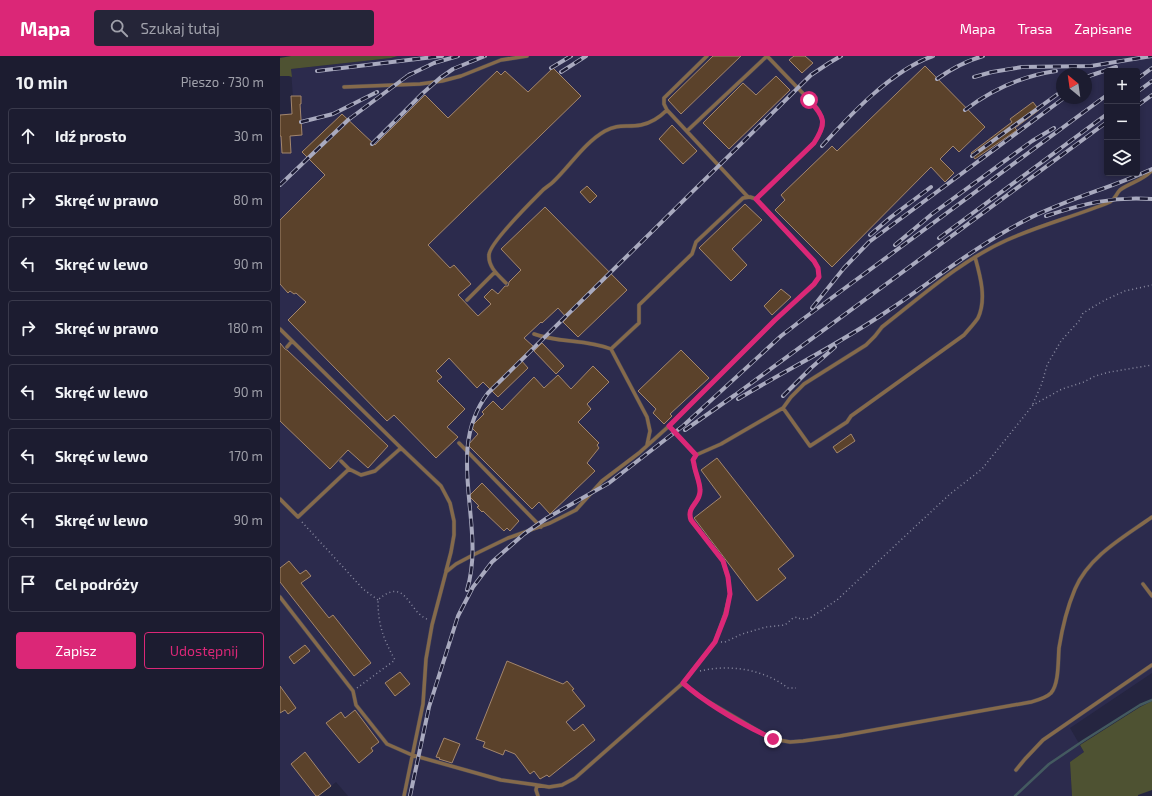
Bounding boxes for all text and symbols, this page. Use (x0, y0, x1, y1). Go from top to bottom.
search box (94, 10, 374, 46)
text: Mapa (20, 17, 70, 40)
icon: search (108, 17, 130, 39)
text: Szukaj tutaj (140, 19, 220, 37)
text: Mapa (960, 20, 995, 37)
text: Trasa (1017, 20, 1052, 37)
text: Zapisane (1074, 20, 1132, 37)
north arrow (1056, 68, 1092, 104)
map controls (1104, 68, 1140, 176)
button: + (1104, 68, 1140, 104)
text: 10 min (16, 72, 68, 92)
text: Pieszo · 730 m (181, 74, 264, 90)
route start (800, 91, 818, 109)
button: − (1104, 104, 1140, 140)
icon: ahead (17, 125, 39, 147)
text: Idź prosto (55, 127, 127, 145)
text: 30 m (234, 128, 263, 144)
button: layers (1104, 140, 1140, 176)
icon: right (17, 189, 39, 211)
text: Skręć w prawo (55, 191, 159, 209)
text: 80 m (233, 192, 263, 208)
icon: left (17, 253, 39, 275)
text: Skręć w lewo (55, 255, 148, 273)
text: 90 m (233, 256, 263, 272)
icon: right (17, 317, 39, 339)
text: Skręć w prawo (55, 319, 159, 337)
text: 180 m (228, 320, 263, 336)
icon: left (17, 381, 39, 403)
text: Skręć w lewo (55, 383, 148, 401)
text: 90 m (233, 384, 263, 400)
icon: left (17, 445, 39, 467)
text: Skręć w lewo (55, 447, 148, 465)
text: 170 m (229, 448, 263, 464)
icon: left (17, 509, 39, 531)
text: Skręć w lewo (55, 511, 148, 529)
text: 90 m (233, 512, 263, 528)
icon: arrive (17, 573, 39, 595)
text: Cel podróży (55, 575, 138, 593)
button: Zapisz (16, 632, 136, 669)
button: Udostępnij (144, 632, 264, 669)
route end (764, 730, 782, 748)

